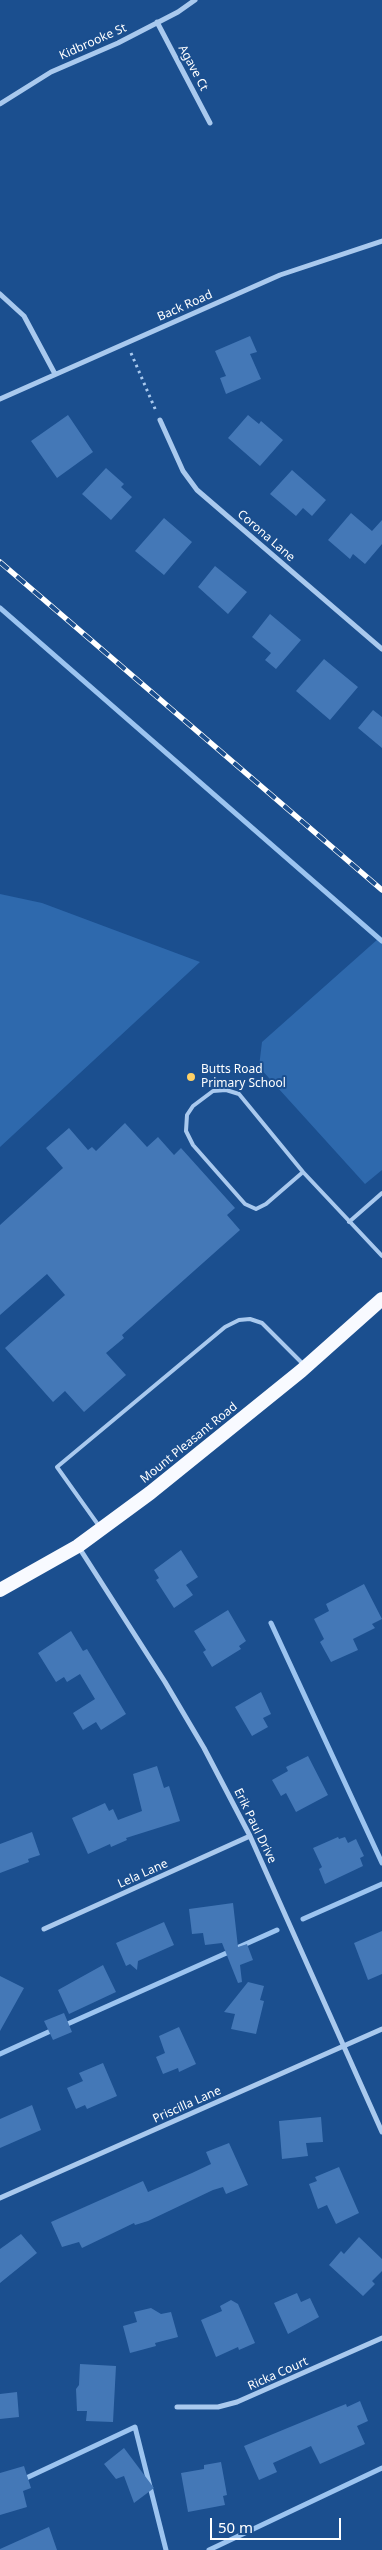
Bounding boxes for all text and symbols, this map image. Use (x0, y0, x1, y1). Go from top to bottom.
street label: Kidbrooke St (57, 21, 129, 63)
street label: Agave Ct (175, 43, 211, 93)
street label: Back Road (155, 287, 215, 325)
street label: Corona Lane (234, 507, 298, 565)
place label: Butts Road Primary School (201, 1063, 286, 1091)
marker: Butts Road Primary School (185, 1071, 197, 1083)
street label: Mount Pleasant Road (138, 1399, 240, 1487)
street label: Erik Paul Drive (231, 1786, 279, 1866)
street label: Lela Lane (116, 1857, 170, 1891)
street label: Priscilla Lane (151, 2084, 223, 2126)
street label: Ricka Court (246, 2354, 310, 2394)
scale bar (212, 2508, 343, 2540)
text: 50 m (218, 2517, 253, 2537)

